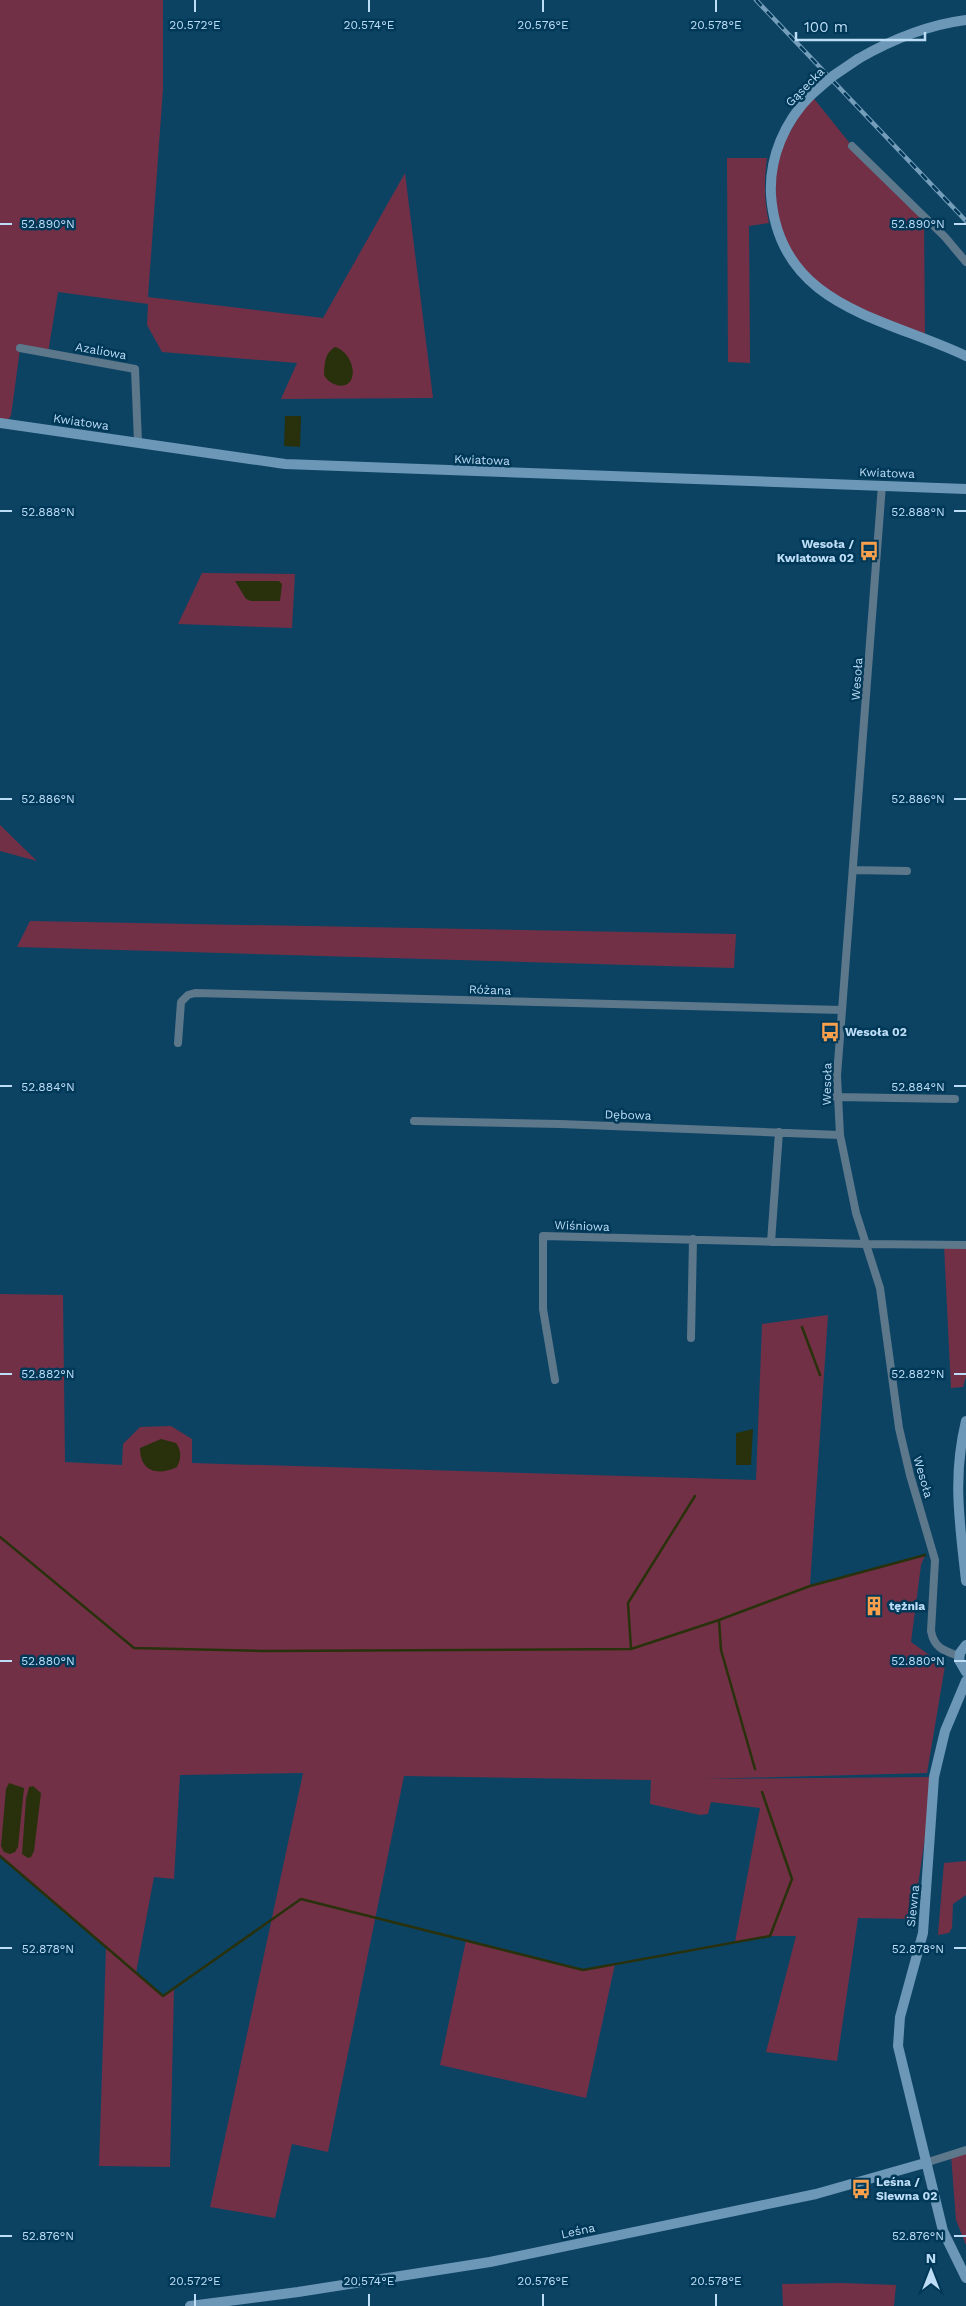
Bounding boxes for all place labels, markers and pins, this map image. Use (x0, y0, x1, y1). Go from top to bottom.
place label: Wesoła / Kwiatowa 02 (777, 537, 854, 565)
bus stop icon: Wesoła / Kwiatowa 02 (858, 540, 880, 562)
bus stop icon: Wesoła 02 (819, 1021, 841, 1043)
place label: Wesoła 02 (845, 1025, 907, 1039)
building icon: tężnia (863, 1595, 885, 1617)
place label: tężnia (889, 1599, 925, 1613)
place label: Leśna / Siewna 02 (876, 2175, 937, 2203)
bus stop icon: Leśna / Siewna 02 (850, 2178, 872, 2200)

